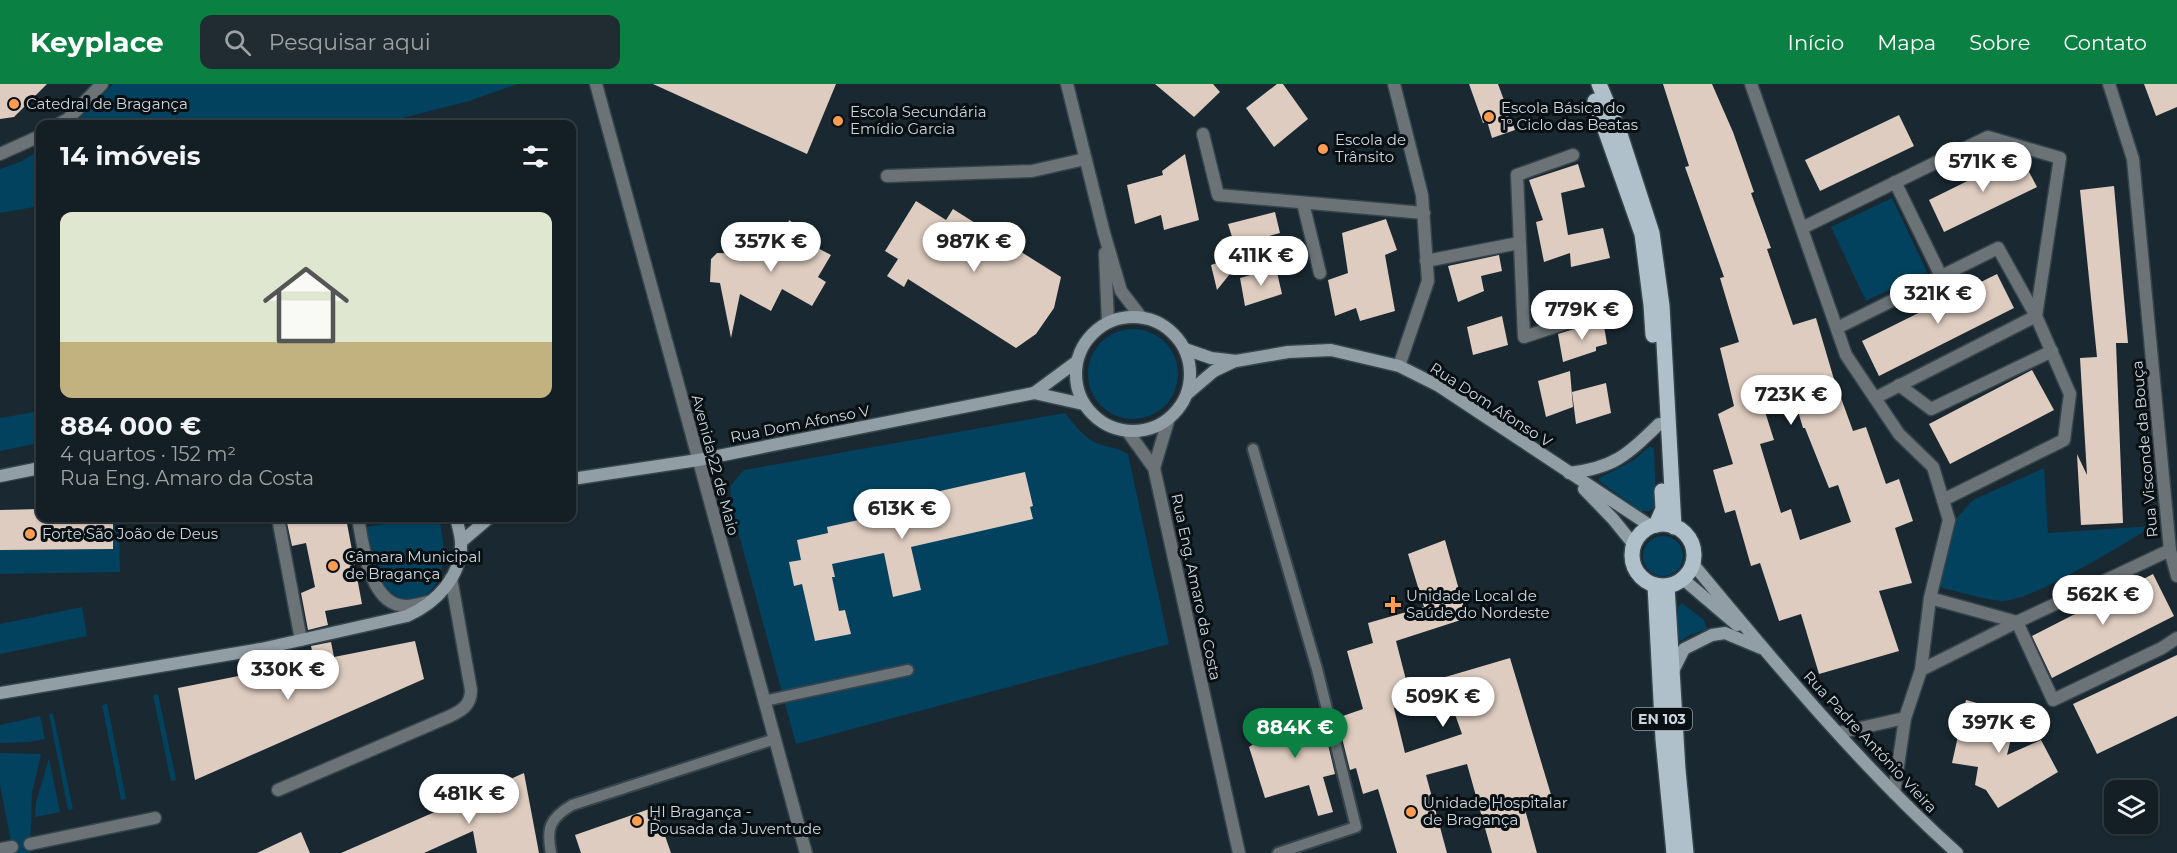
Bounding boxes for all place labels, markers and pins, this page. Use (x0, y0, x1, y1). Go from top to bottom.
place label: Catedral de Bragança (26, 94, 188, 113)
marker: Catedral de Bragança (7, 97, 21, 111)
place label: Escola Básica do 1º Ciclo das Beatas (1501, 98, 1638, 134)
place label: Escola Secundária Emídio Garcia (850, 102, 987, 138)
marker: Escola Básica do 1º Ciclo das Beatas (1482, 110, 1496, 124)
marker: Escola Secundária Emídio Garcia (831, 114, 845, 128)
place label: Escola de Trânsito (1335, 130, 1406, 166)
marker: Escola de Trânsito (1316, 142, 1330, 156)
pin: 571K € (1934, 142, 2032, 193)
pin: 357K € (722, 222, 820, 273)
pin: 987K € (925, 222, 1023, 273)
pin: 411K € (1212, 236, 1310, 287)
pin: 321K € (1889, 274, 1987, 325)
pin: 779K € (1533, 290, 1631, 341)
pin: 723K € (1742, 375, 1840, 426)
pin: 613K € (853, 489, 951, 540)
place label: Forte São João de Deus (42, 524, 218, 543)
marker: Forte São João de Deus (23, 527, 37, 541)
place label: Câmara Municipal de Bragança (345, 547, 481, 583)
marker: Câmara Municipal de Bragança (326, 559, 340, 573)
pin: 562K € (2054, 575, 2152, 626)
place label: Unidade Local de Saúde do Nordeste (1406, 586, 1550, 622)
marker: Unidade Local de Saúde do Nordeste (1384, 596, 1402, 614)
pin: 330K € (239, 650, 337, 701)
pin: 509K € (1394, 677, 1492, 728)
pin: 397K € (1950, 703, 2048, 754)
pin: 884K € (1246, 708, 1344, 759)
pin: 481K € (420, 774, 518, 825)
place label: Unidade Hospitalar de Bragança (1423, 793, 1568, 829)
place label: HI Bragança - Pousada da Juventude (649, 802, 821, 838)
marker: Unidade Hospitalar de Bragança (1404, 805, 1418, 819)
marker: HI Bragança - Pousada da Juventude (630, 814, 644, 828)

